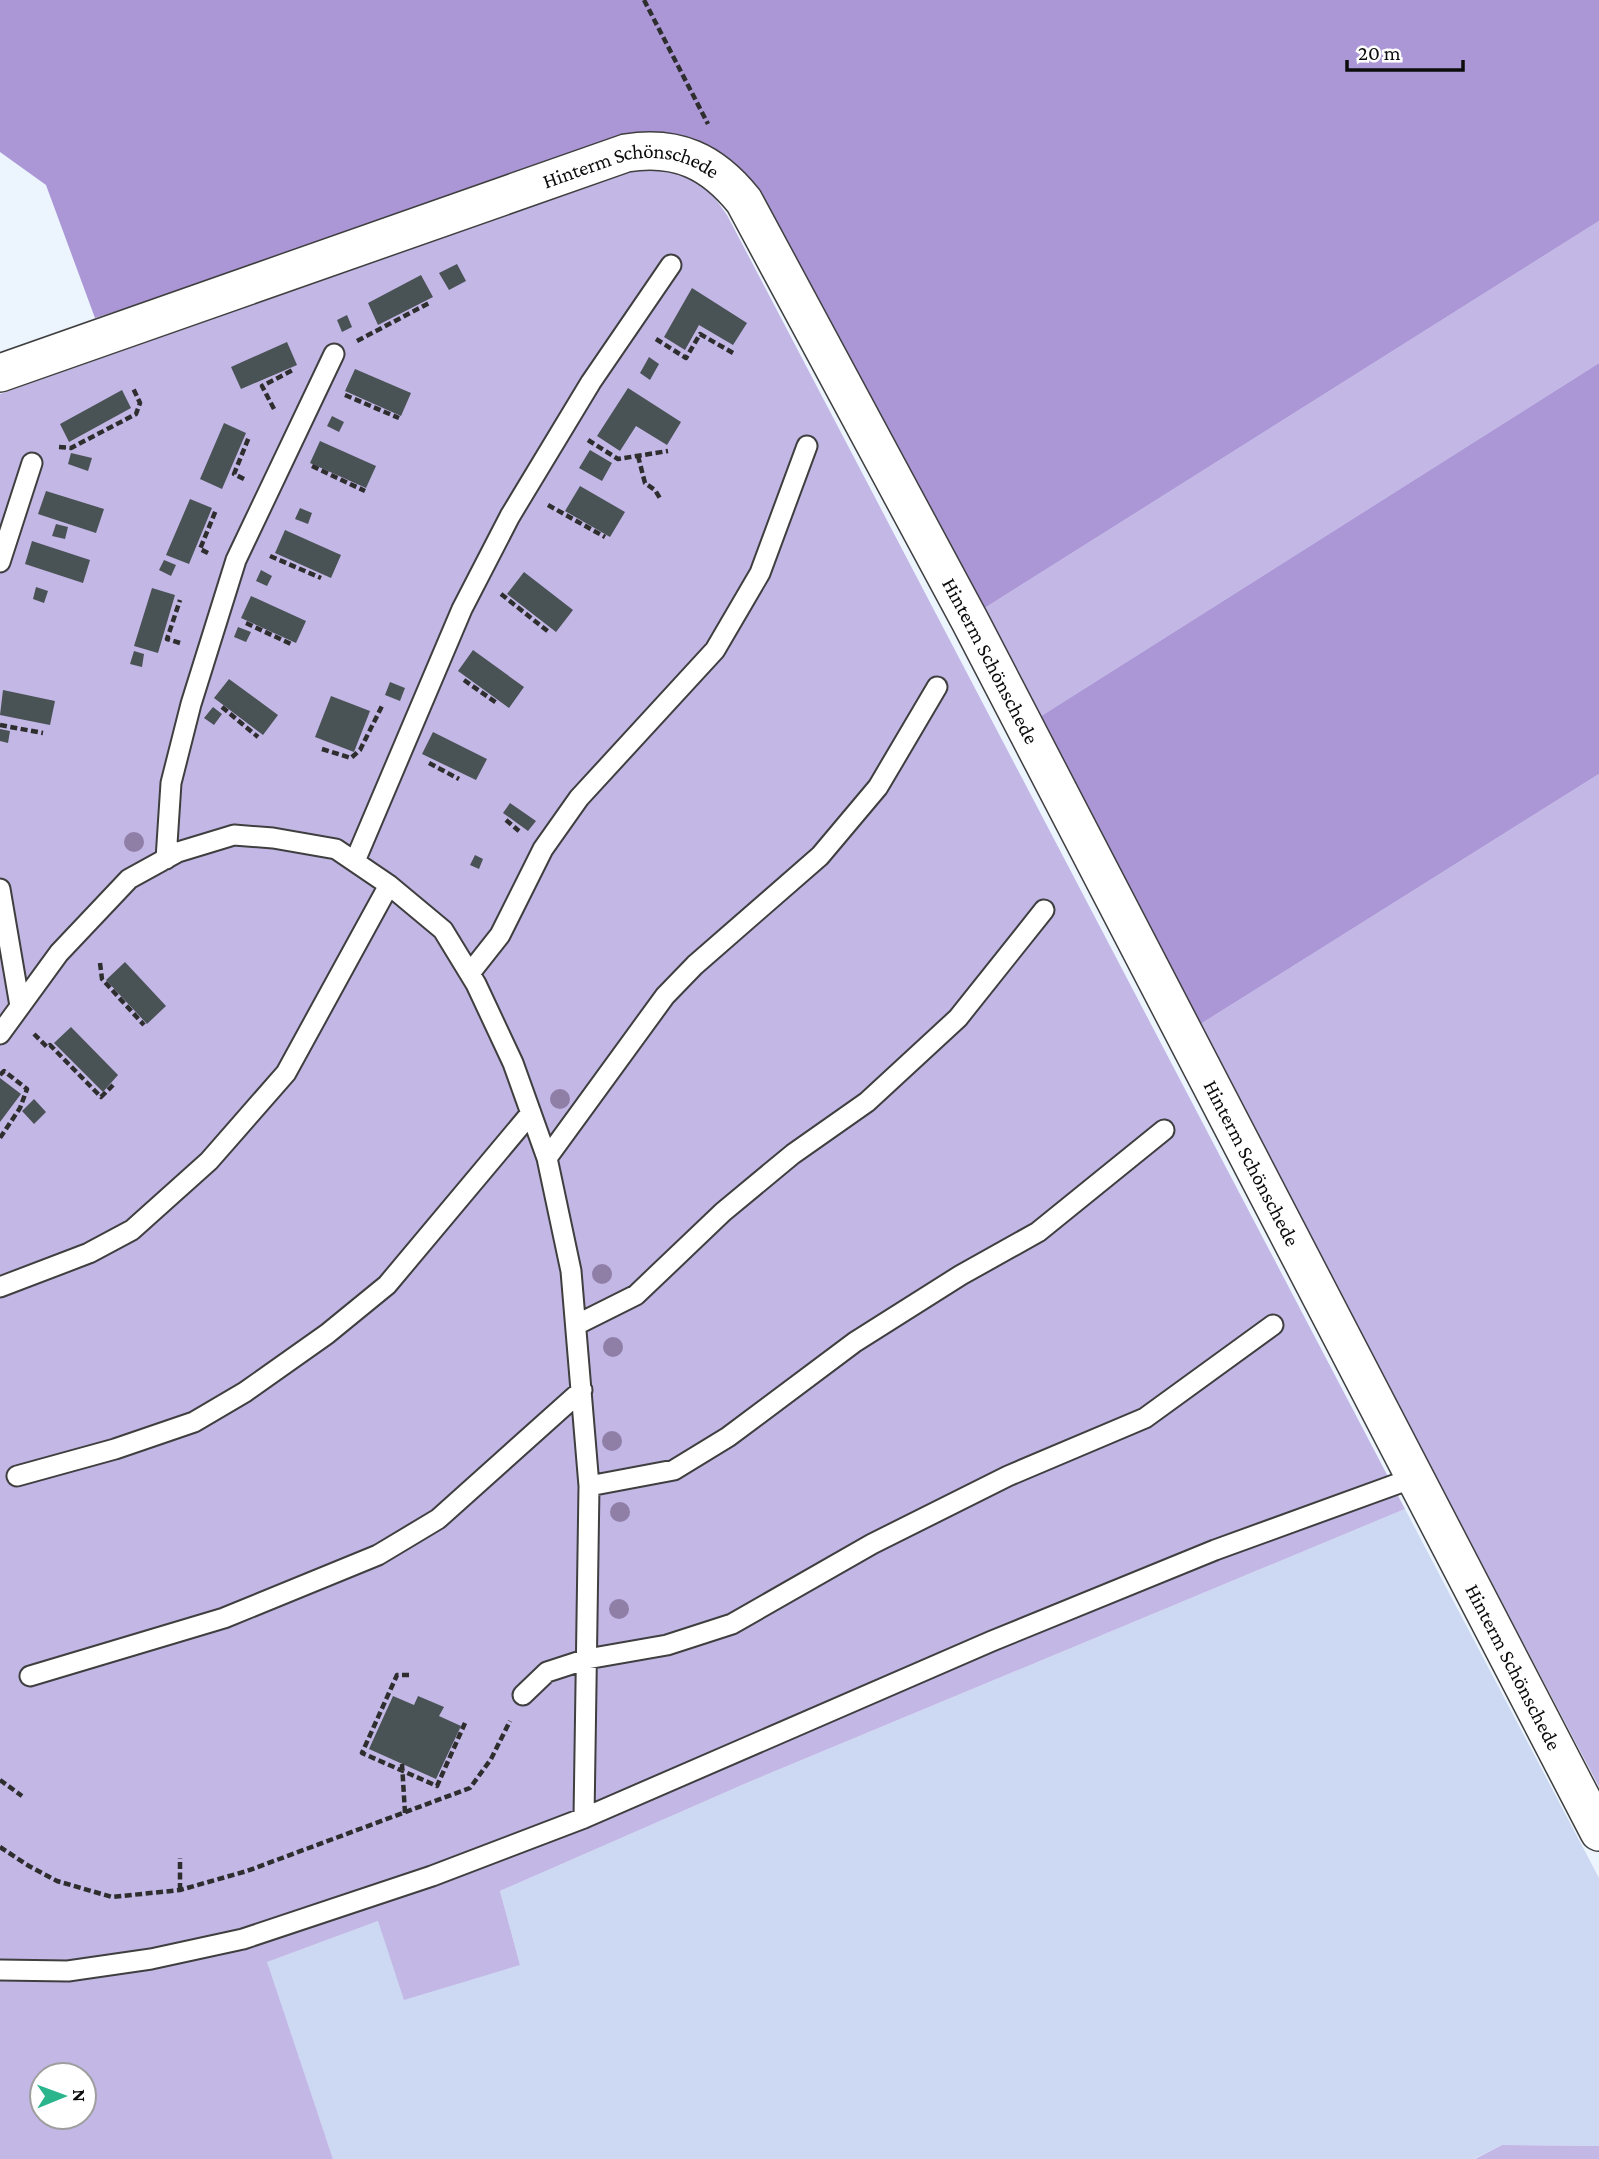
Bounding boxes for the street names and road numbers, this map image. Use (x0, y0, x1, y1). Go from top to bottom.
street label: Hinterm Schönschede (538, 169, 722, 197)
street label: Hinterm Schönschede (937, 574, 1044, 748)
street label: Hinterm Schönschede (1199, 1076, 1305, 1250)
street label: Hinterm Schönschede (1460, 1580, 1566, 1754)

